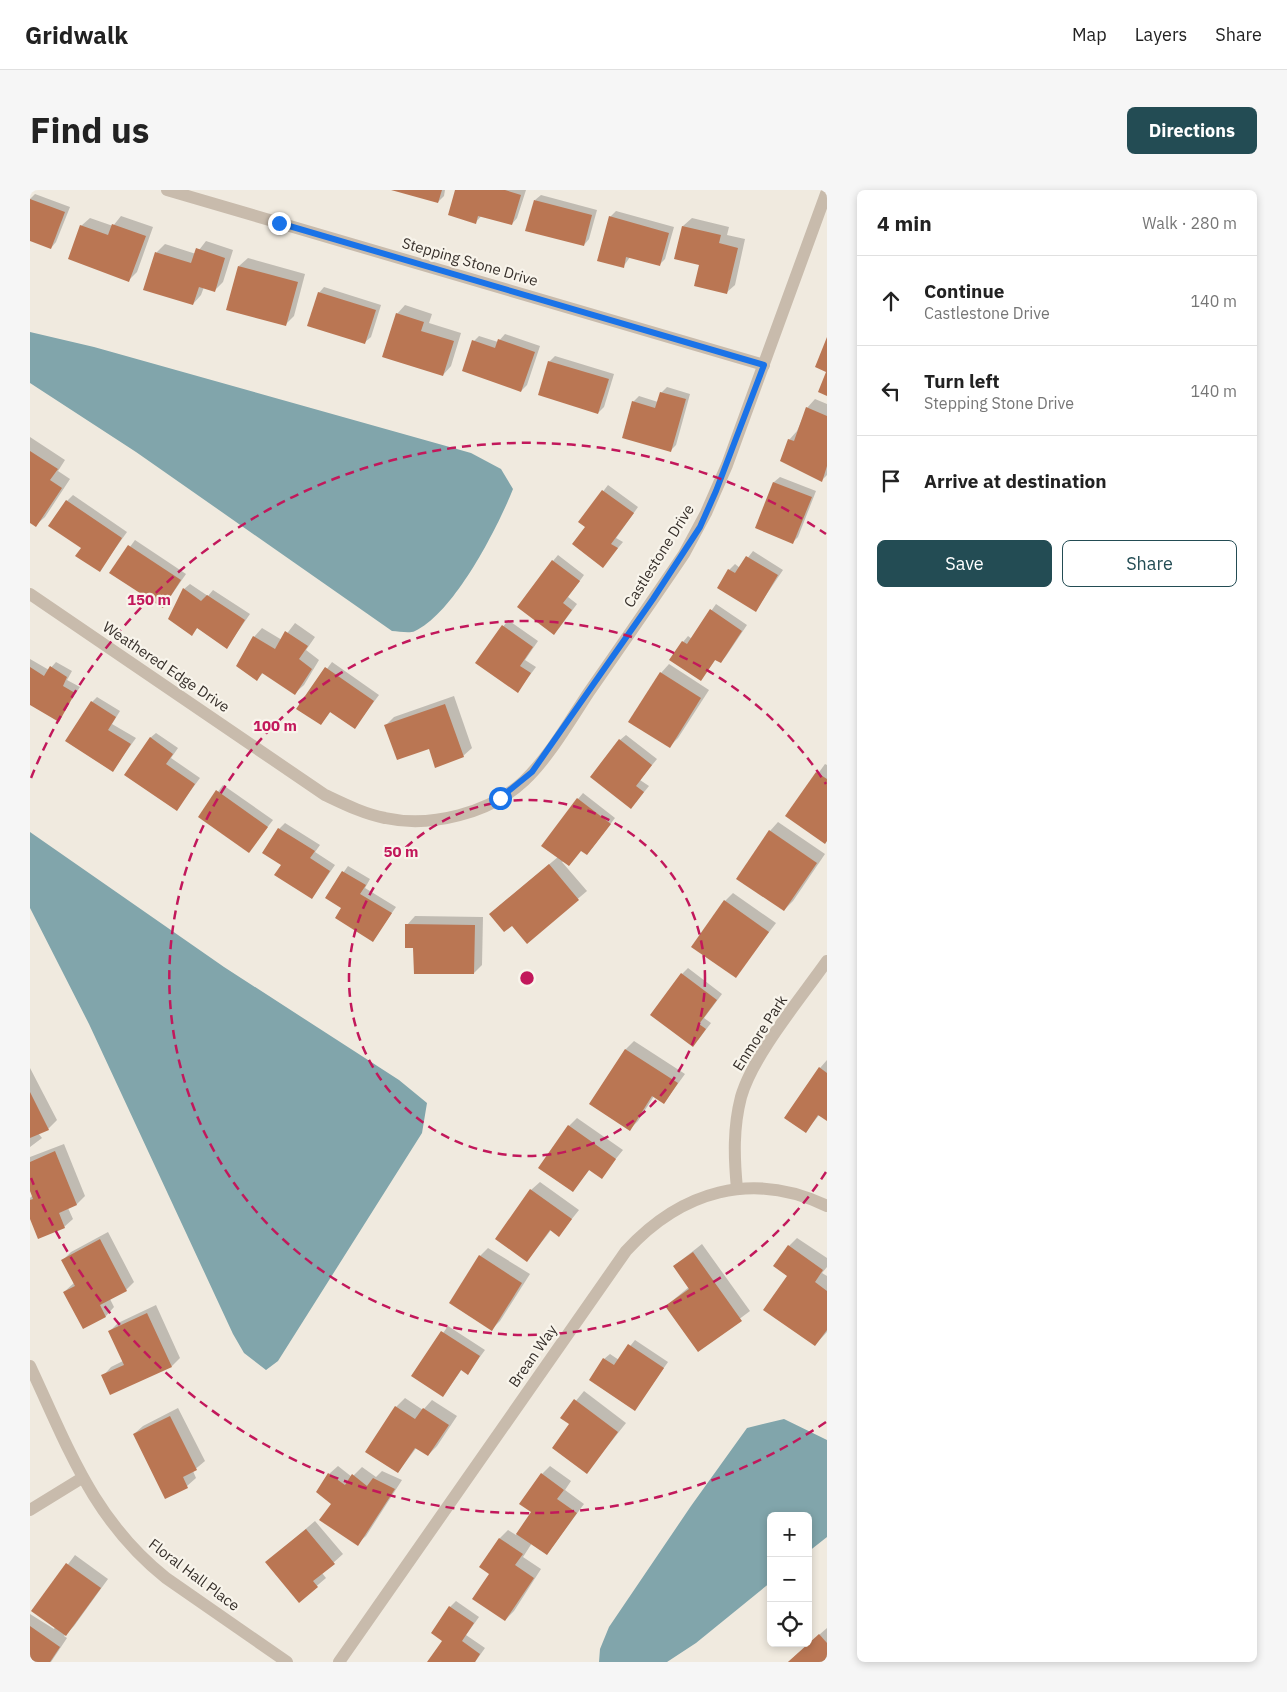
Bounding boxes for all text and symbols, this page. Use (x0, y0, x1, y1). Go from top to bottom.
text: Gridwalk (25, 19, 128, 51)
text: Map (1072, 23, 1107, 46)
text: Layers (1135, 23, 1187, 46)
text: Share (1215, 23, 1262, 46)
text: Find us (30, 107, 149, 153)
button: Directions (1127, 107, 1257, 154)
text: 4 min (877, 209, 932, 237)
route end (268, 212, 291, 235)
text: Walk · 280 m (1142, 213, 1237, 233)
street label: Stepping Stone Drive (400, 233, 540, 290)
text: Continue (924, 279, 1004, 303)
icon: ahead (877, 287, 905, 315)
text: 140 m (1190, 291, 1237, 311)
text: Castlestone Drive (924, 303, 1050, 323)
text: Turn left (924, 369, 1000, 393)
icon: left (877, 377, 905, 405)
text: 140 m (1190, 381, 1237, 401)
text: Stepping Stone Drive (924, 393, 1074, 413)
icon: arrive (877, 467, 905, 495)
text: Arrive at destination (924, 469, 1107, 493)
street label: Castlestone Drive (619, 501, 698, 611)
button: Save (877, 540, 1052, 587)
button: Share (1062, 540, 1237, 587)
text: 150 m (127, 590, 171, 609)
street label: Weathered Edge Drive (99, 617, 233, 716)
text: 100 m (253, 716, 297, 735)
route start (489, 787, 512, 810)
text: 50 m (384, 842, 418, 861)
centre of rings (518, 969, 536, 987)
street label: Enmore Park (728, 991, 791, 1074)
street label: Brean Way (504, 1320, 561, 1391)
map controls (767, 1512, 812, 1647)
button: + (767, 1512, 812, 1557)
street label: Floral Hall Place (145, 1534, 244, 1615)
button: − (767, 1557, 812, 1602)
button: locate (767, 1602, 812, 1647)

